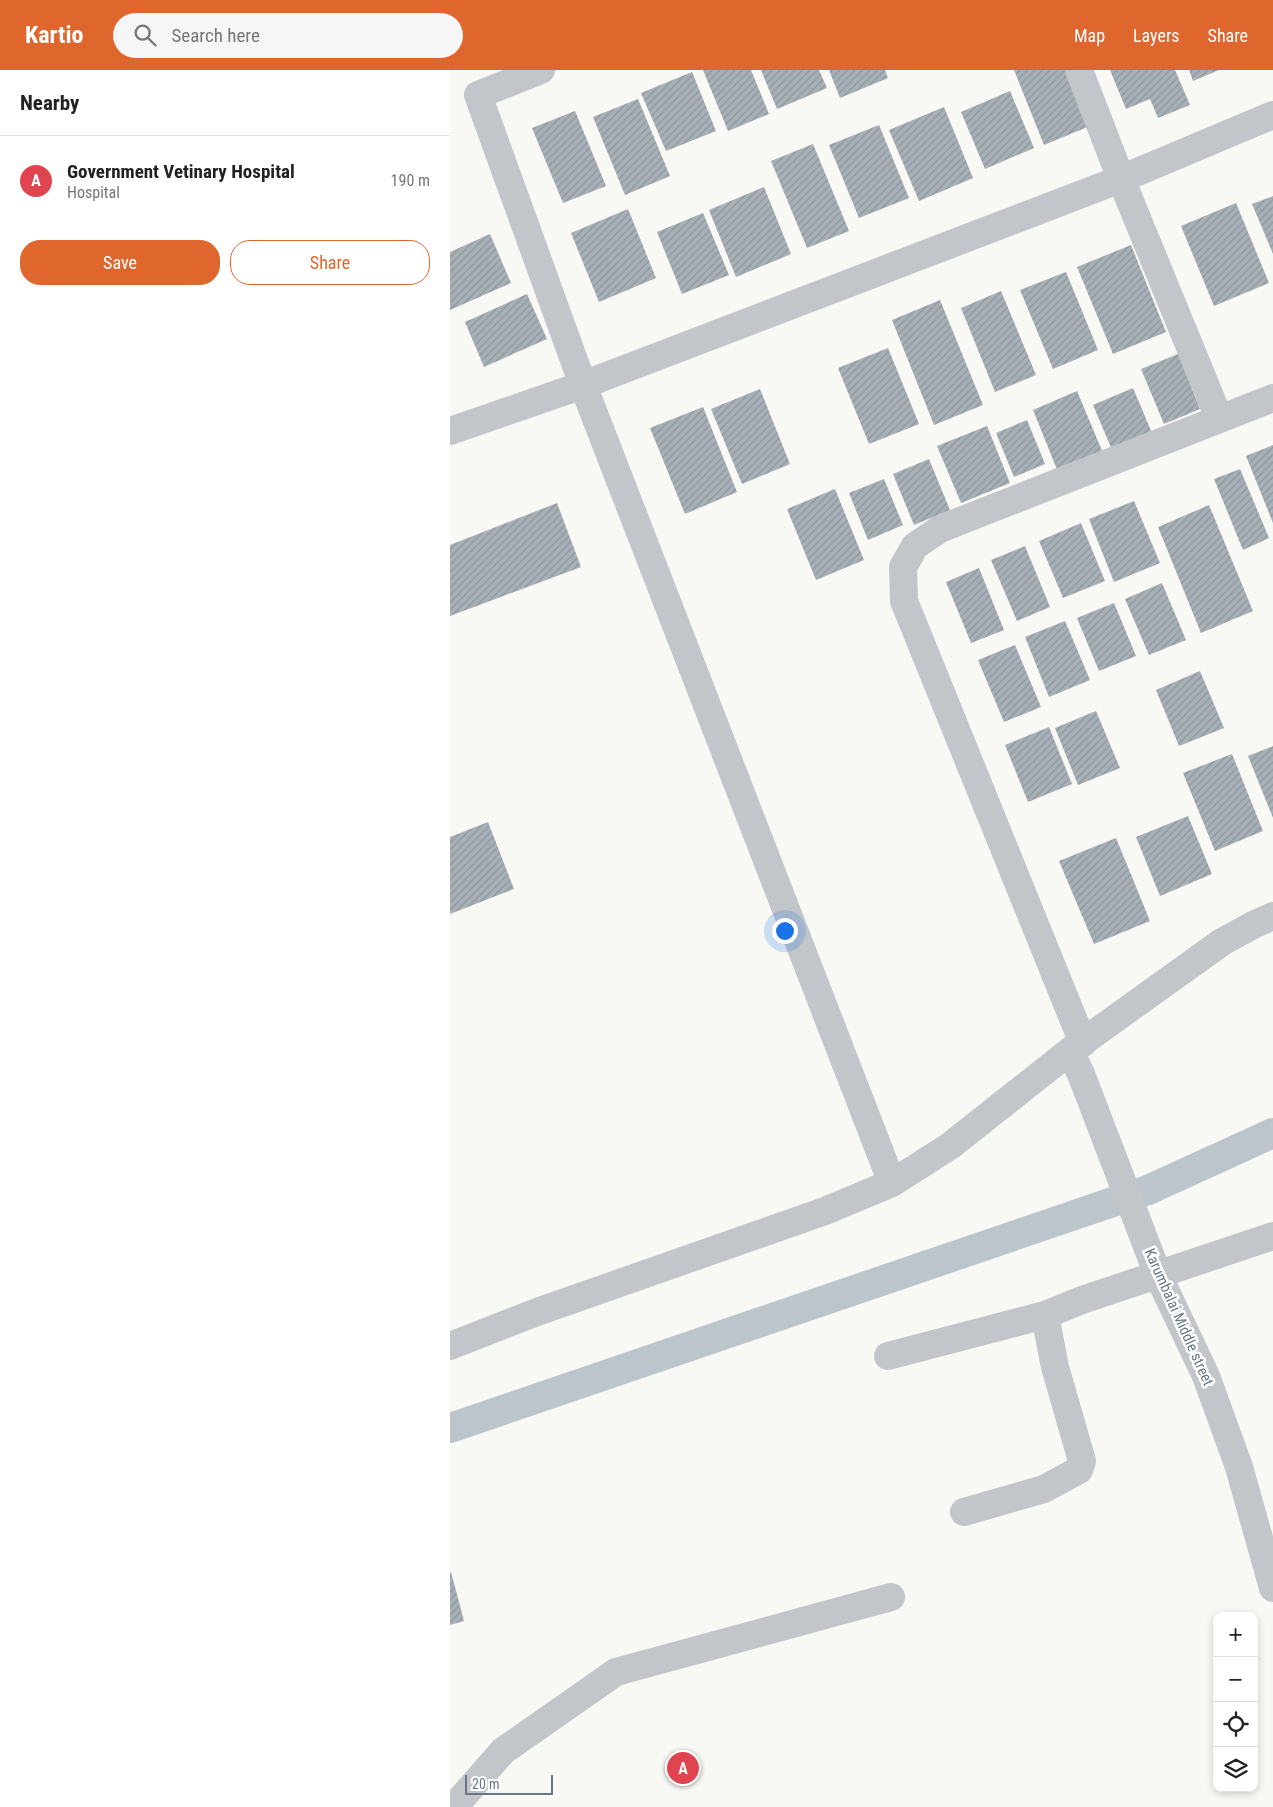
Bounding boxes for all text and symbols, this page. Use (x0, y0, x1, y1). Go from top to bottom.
search box (113, 13, 463, 58)
text: Kartio (25, 21, 83, 49)
icon: search (131, 21, 159, 49)
text: Search here (171, 24, 260, 47)
text: Map (1074, 25, 1105, 46)
text: Layers (1133, 25, 1180, 46)
text: Share (1208, 25, 1248, 46)
text: Nearby (20, 91, 79, 115)
text: Government Vetinary Hospital (67, 160, 295, 183)
text: A (31, 171, 41, 190)
text: 190 m (391, 171, 430, 190)
text: Hospital (67, 183, 120, 202)
button: Save (20, 240, 220, 285)
button: Share (230, 240, 430, 285)
your location (772, 918, 798, 944)
street label: Karumbalai Middle street (1141, 1246, 1217, 1388)
map controls (1213, 1612, 1258, 1792)
button: + (1213, 1612, 1258, 1657)
button: − (1213, 1657, 1258, 1702)
button: locate (1213, 1702, 1258, 1747)
button: layers (1213, 1747, 1258, 1792)
pin: A (667, 1749, 699, 1787)
scale bar (465, 1772, 552, 1795)
text: 20 m (472, 1776, 500, 1792)

